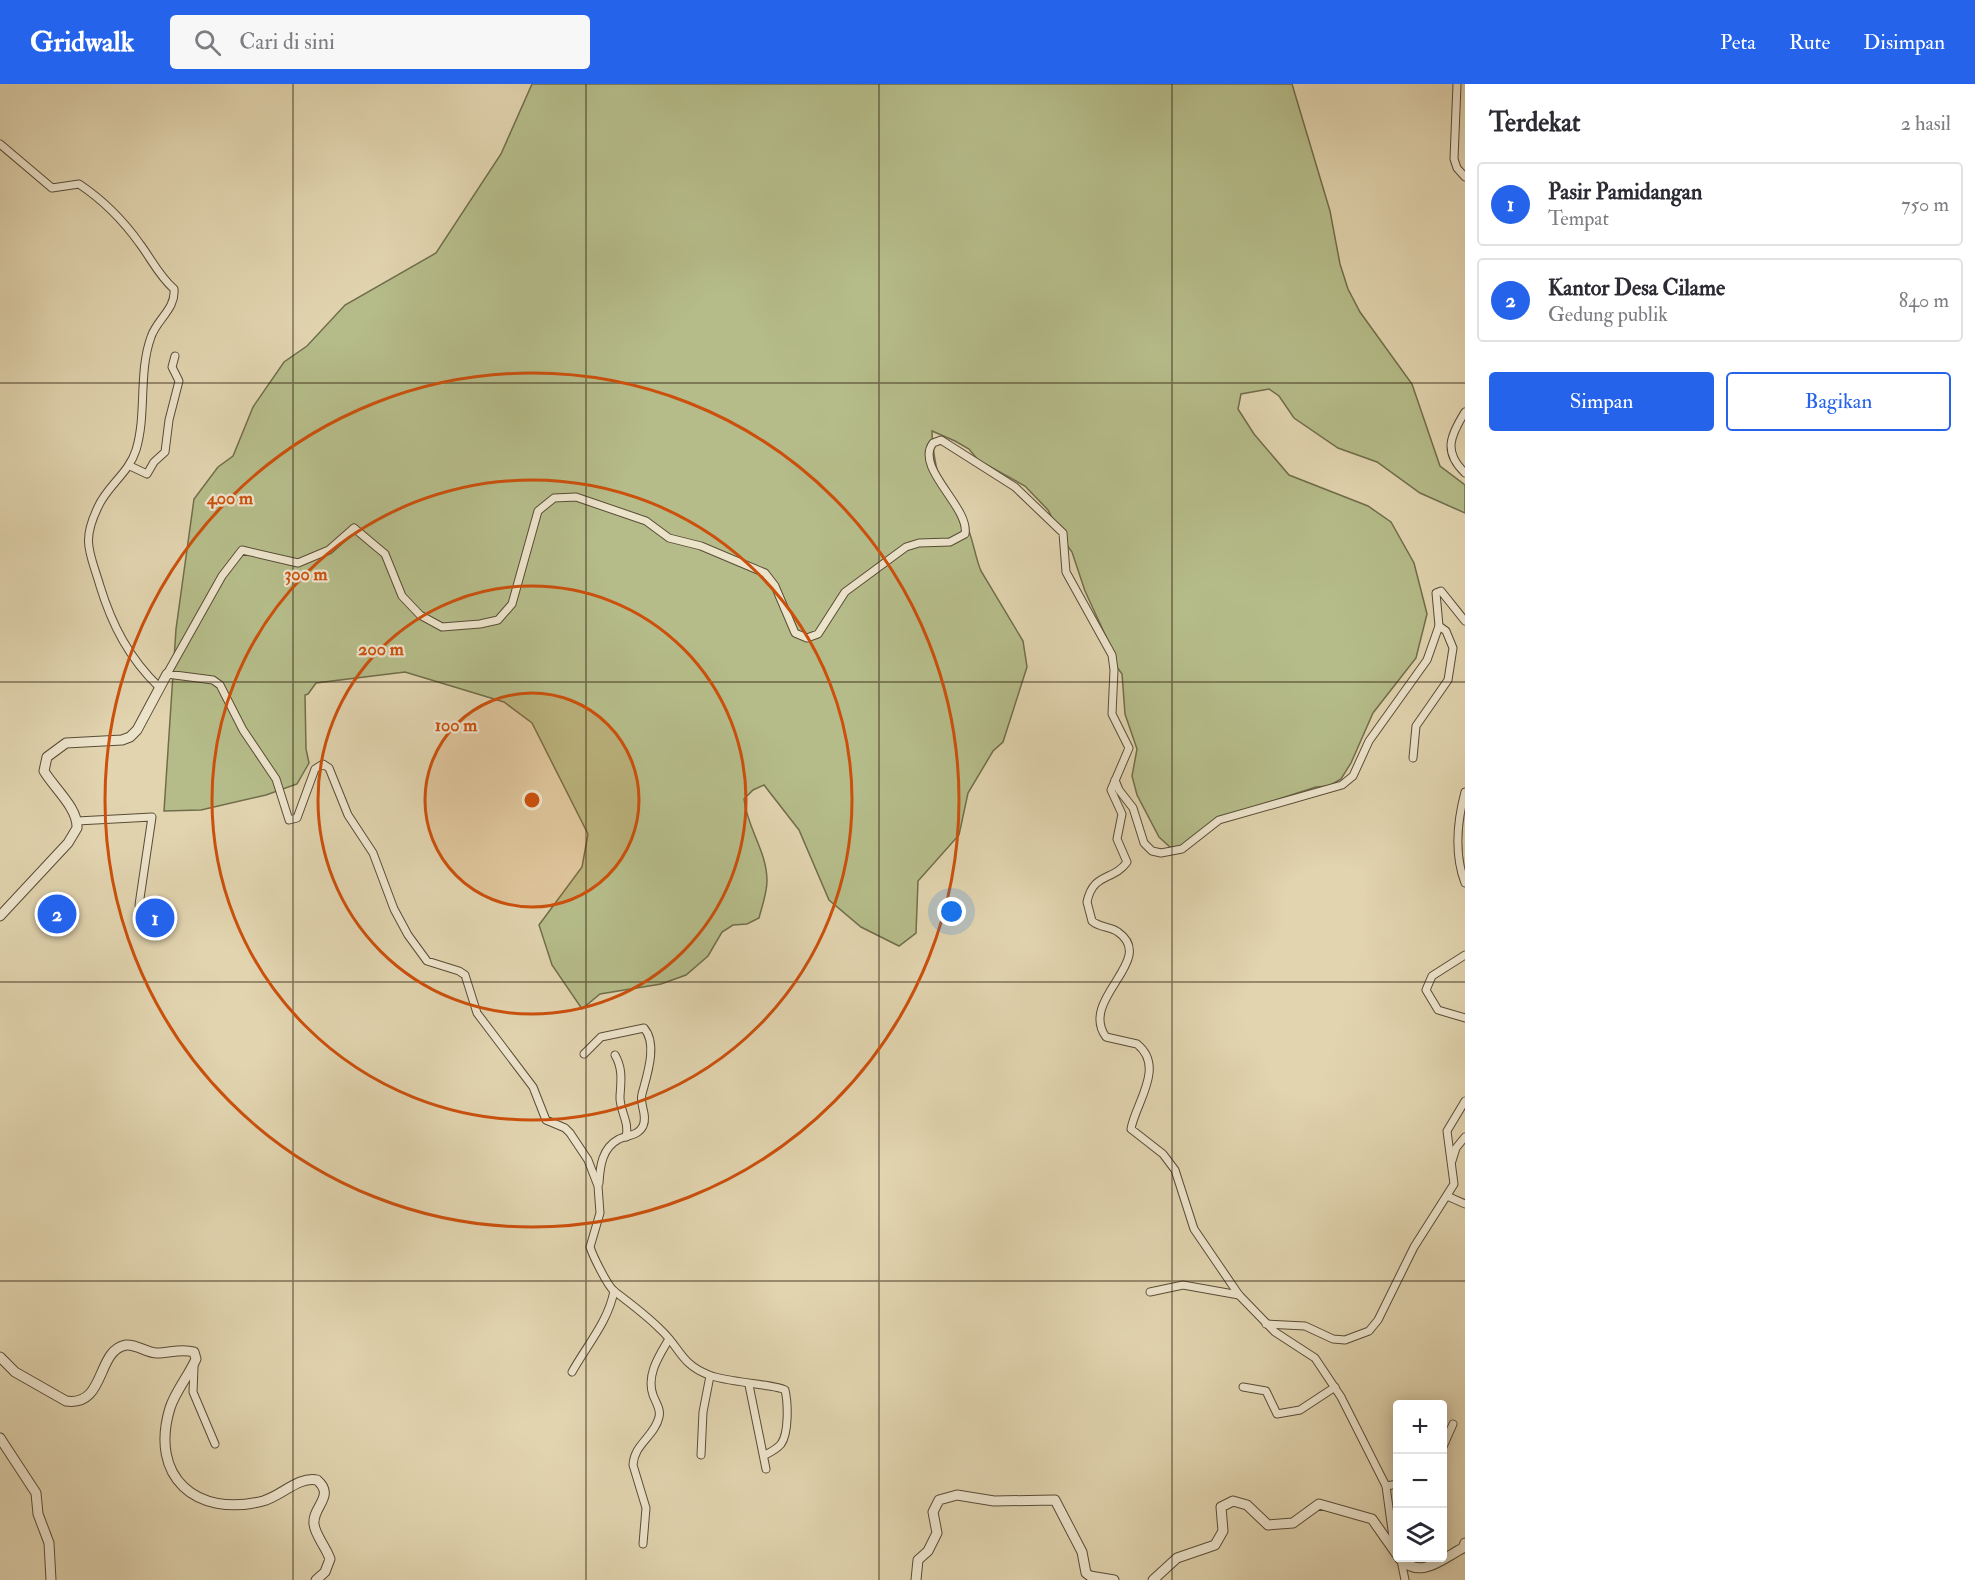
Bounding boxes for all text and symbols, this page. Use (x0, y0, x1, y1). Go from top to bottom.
search box (170, 15, 590, 69)
text: Gridwalk (30, 25, 134, 60)
icon: search (191, 26, 224, 59)
text: Cari di sini (239, 28, 335, 56)
text: Peta (1720, 29, 1756, 56)
text: Rute (1789, 29, 1830, 56)
text: Disimpan (1863, 29, 1945, 56)
text: Terdekat (1489, 107, 1580, 139)
text: 2 hasil (1901, 111, 1951, 136)
text: Pasir Pamidangan (1548, 178, 1702, 206)
text: 1 (1507, 192, 1514, 217)
text: 750 m (1901, 192, 1949, 217)
text: Tempat (1548, 206, 1609, 231)
text: Kantor Desa Cilame (1548, 274, 1725, 302)
text: 2 (1505, 288, 1516, 313)
text: 840 m (1899, 288, 1949, 313)
text: Gedung publik (1548, 302, 1668, 327)
button: Simpan (1489, 372, 1714, 431)
button: Bagikan (1726, 372, 1951, 431)
text: 400 m (206, 487, 254, 510)
text: 300 m (284, 563, 329, 586)
text: 200 m (358, 638, 405, 661)
text: 100 m (435, 714, 478, 737)
centre of rings (522, 790, 542, 810)
pin: 2 (38, 892, 76, 936)
pin: 1 (136, 896, 174, 940)
your location (937, 897, 966, 926)
map controls (1393, 1400, 1447, 1562)
button: + (1393, 1400, 1447, 1454)
button: − (1393, 1454, 1447, 1508)
button: layers (1393, 1508, 1447, 1562)

